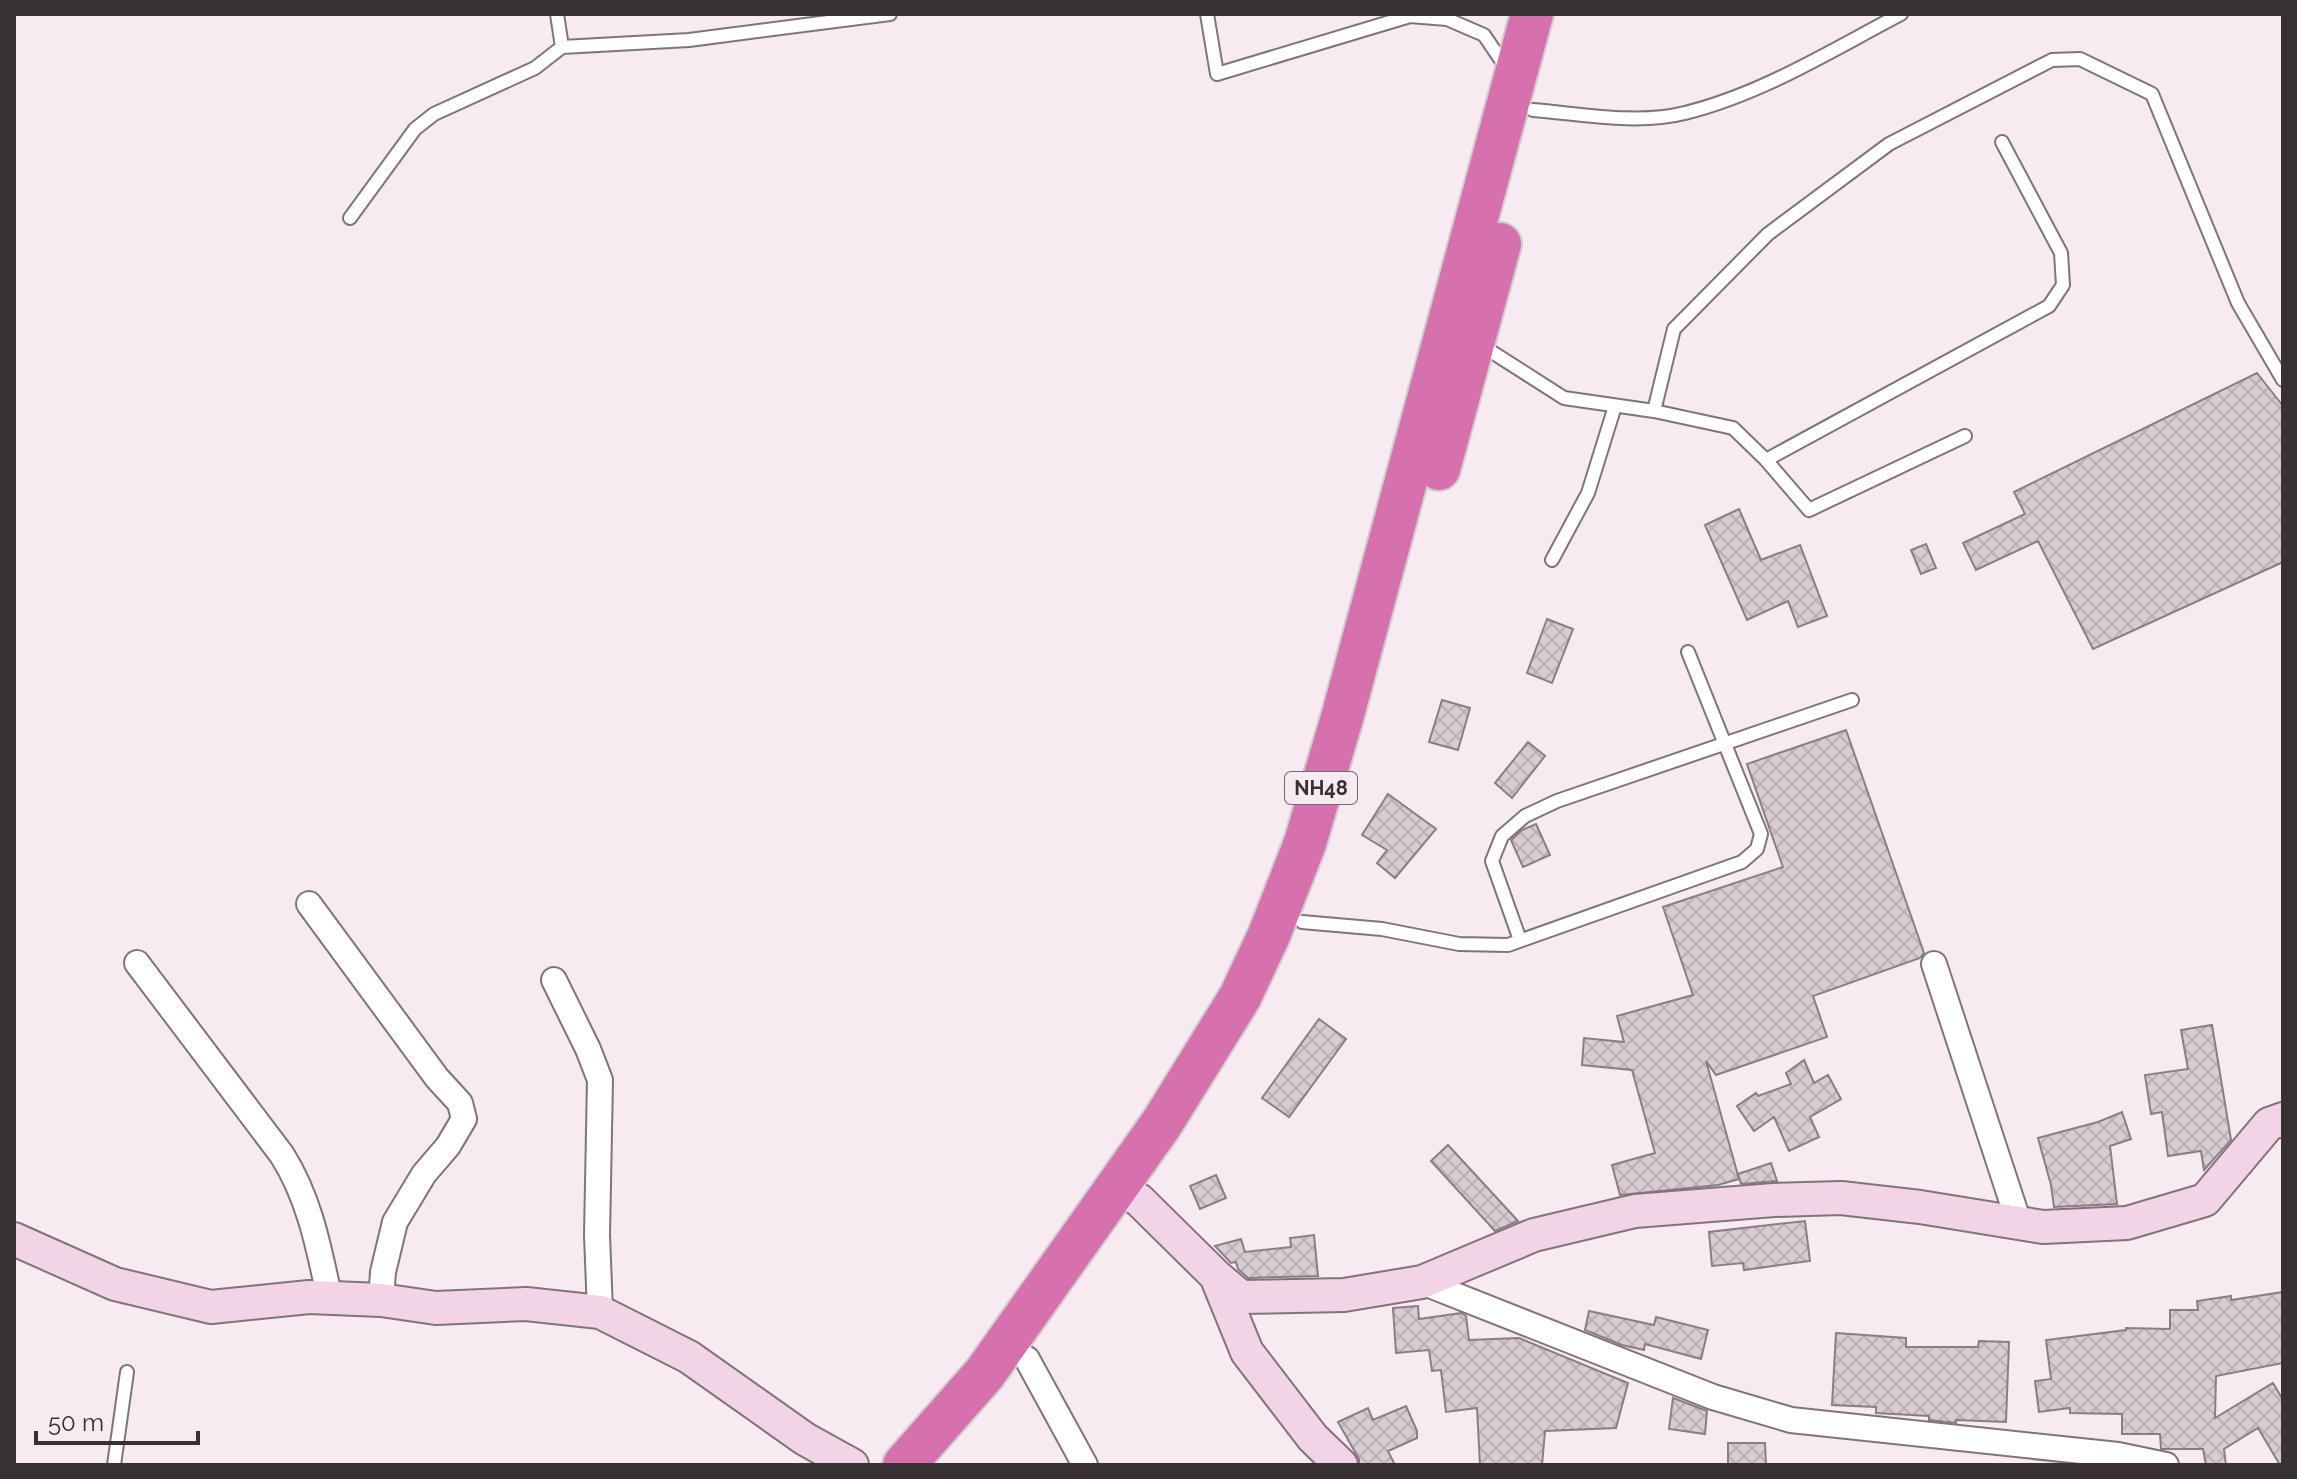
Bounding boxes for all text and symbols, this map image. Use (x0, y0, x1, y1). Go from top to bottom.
road number: NH48 (1285, 772, 1357, 804)
scale bar (36, 1395, 198, 1445)
text: 50 m (48, 1408, 104, 1437)

